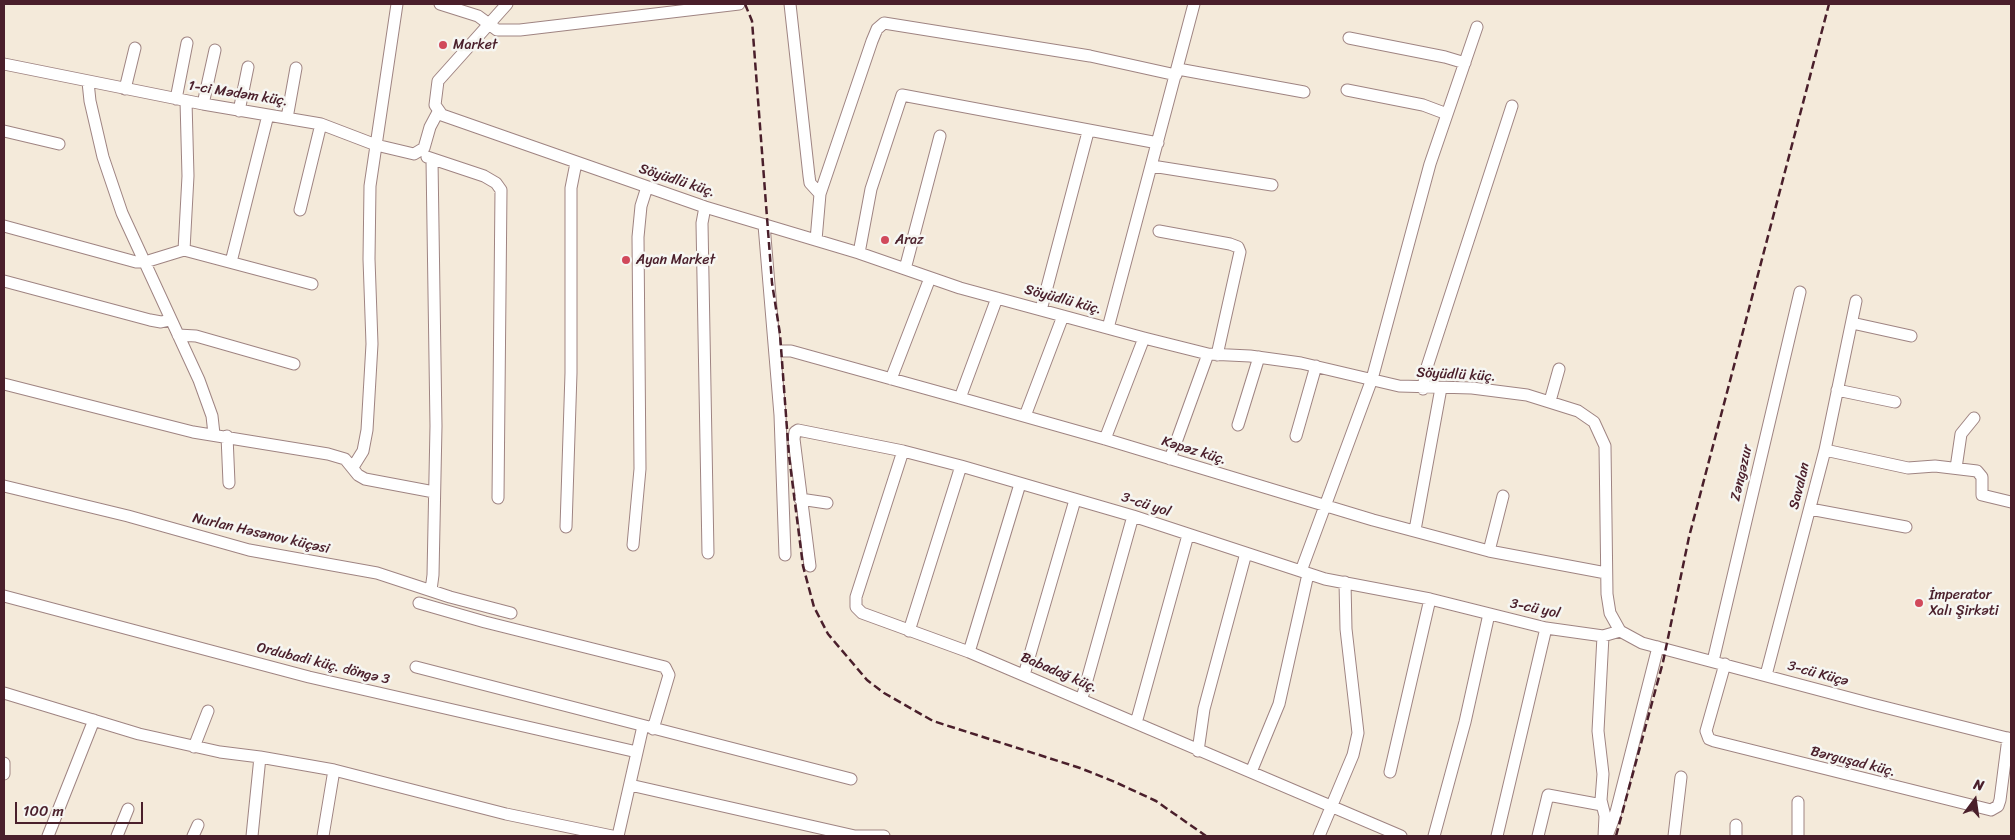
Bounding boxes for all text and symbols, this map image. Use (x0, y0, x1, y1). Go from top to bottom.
place label: Market (453, 37, 497, 53)
marker: Market (437, 39, 449, 51)
street label: 1-ci Mədəm küç. (187, 78, 289, 110)
street label: Söyüdlü küç. (637, 161, 717, 201)
place label: Araz (895, 232, 924, 248)
marker: Araz (879, 234, 891, 246)
place label: Ayan Market (636, 252, 715, 268)
marker: Ayan Market (620, 254, 632, 266)
street label: Söyüdlü küç. (1023, 282, 1103, 318)
street label: Söyüdlü küç. (1416, 365, 1496, 385)
street label: Kəpəz küç. (1160, 433, 1228, 469)
street label: Zəngəzur (1727, 443, 1757, 503)
street label: Savalan (1786, 461, 1814, 511)
street label: 3-cü yol (1119, 489, 1173, 521)
street label: Nurlan Həsənov küçəsi (191, 510, 331, 558)
place label: İmperator Xalı Şirkəti (1929, 587, 1999, 620)
street label: 3-cü yol (1508, 596, 1562, 622)
marker: İmperator Xalı Şirkəti (1913, 597, 1925, 609)
street label: Ordubadi küç. döngə 3 (255, 639, 391, 689)
street label: Babadağ küç. (1018, 649, 1100, 697)
street label: 3-cü Küçə (1786, 658, 1850, 690)
street label: Bərguşad küç. (1809, 743, 1897, 781)
text: N (1971, 772, 1986, 798)
north arrow (1950, 775, 2000, 825)
scale bar (18, 792, 145, 824)
text: 100 m (23, 798, 64, 824)

